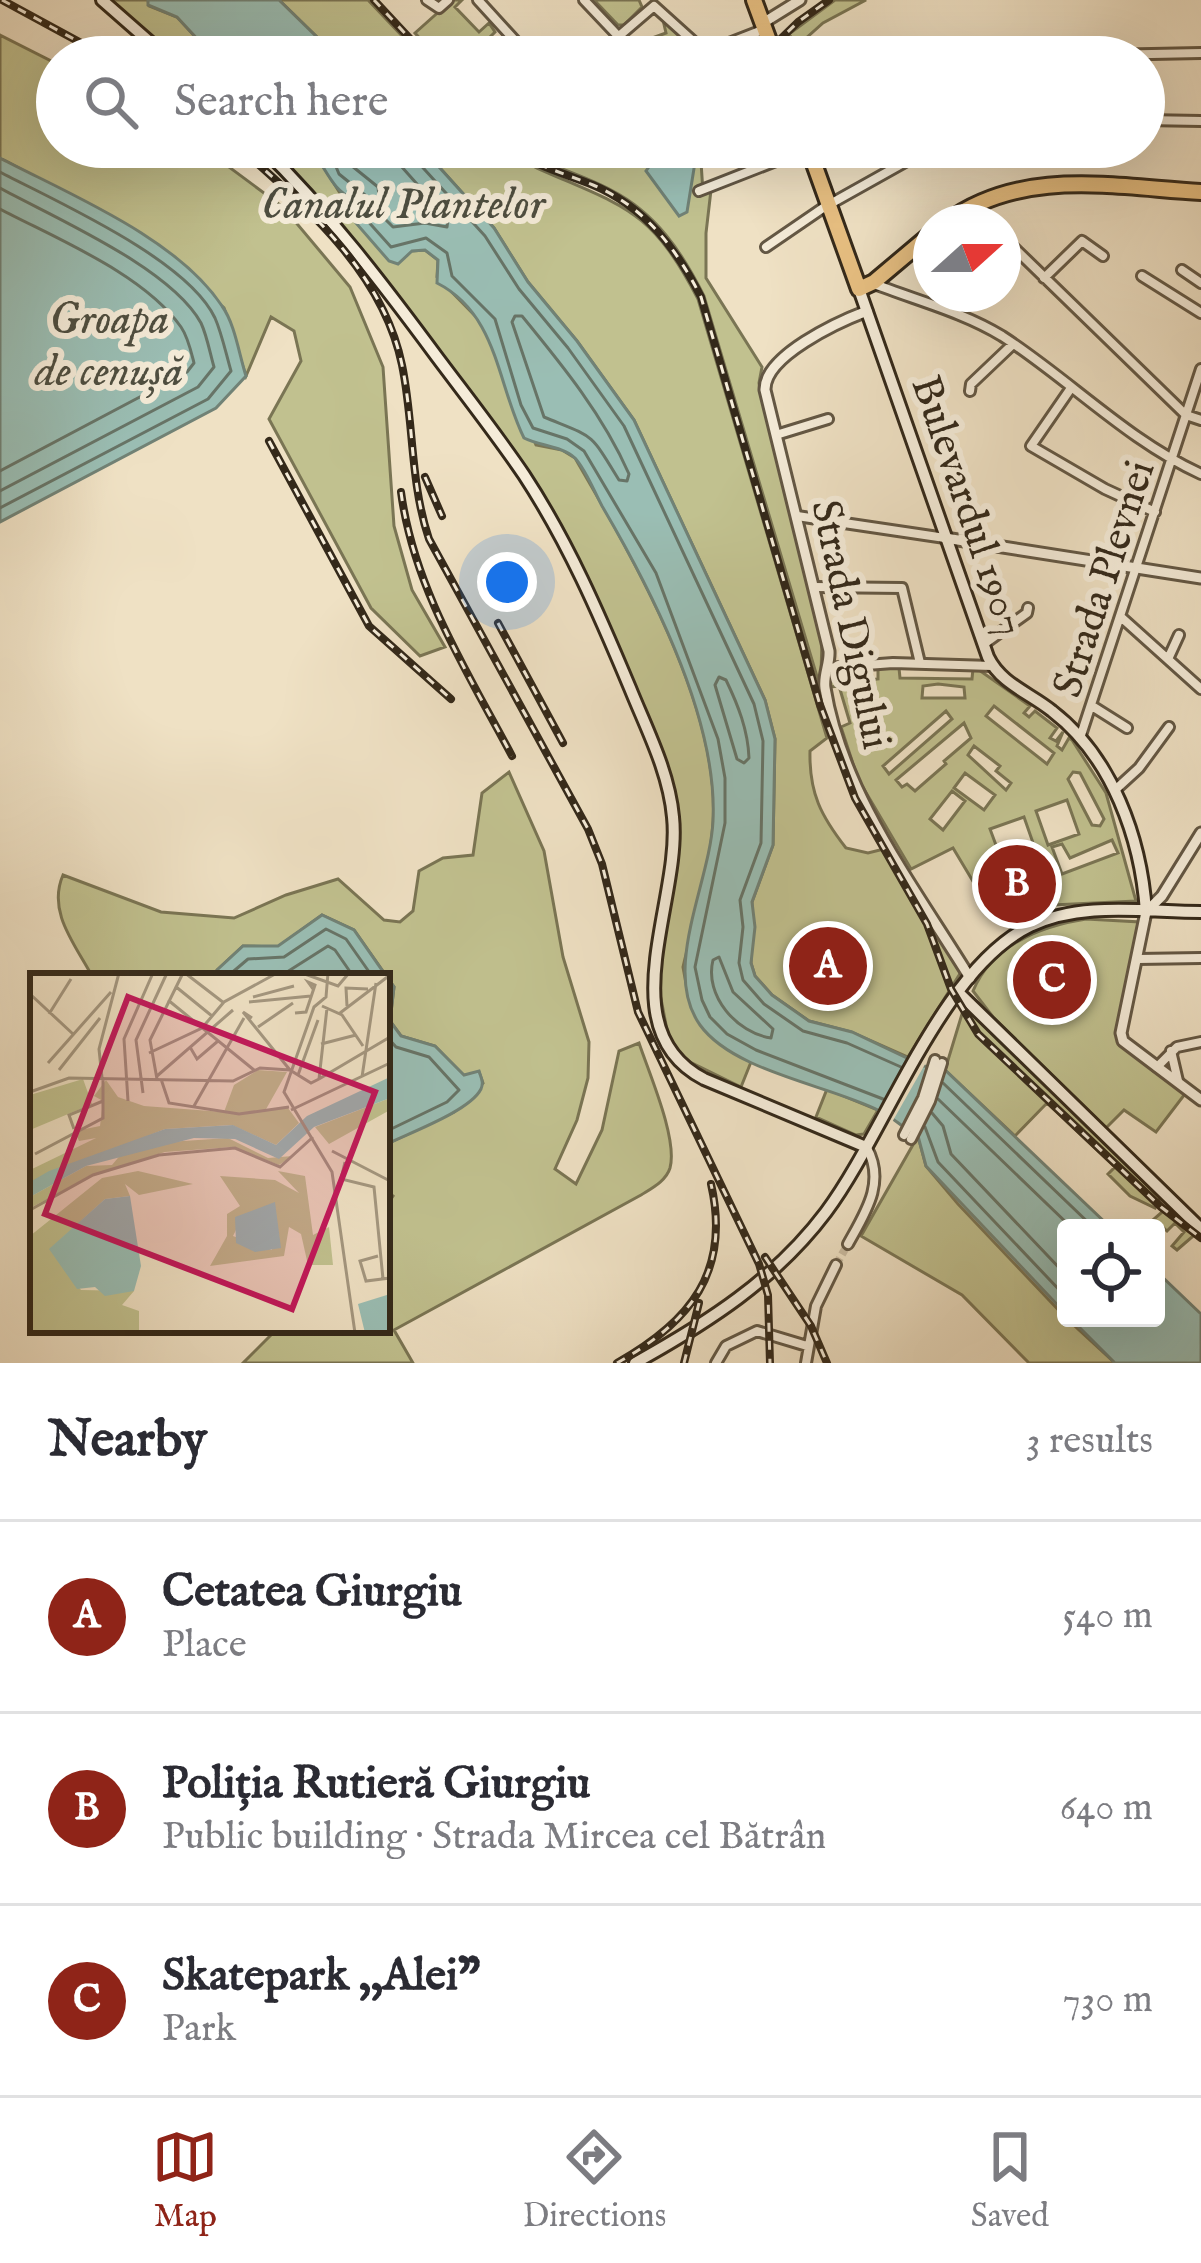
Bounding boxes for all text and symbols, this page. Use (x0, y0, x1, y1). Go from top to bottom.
search box (36, 36, 1165, 168)
icon: search (78, 69, 144, 135)
text: Search here (174, 74, 388, 131)
water label: Canalul Plantelor (261, 177, 547, 234)
north arrow (913, 204, 1021, 312)
water label: Groapa de cenușă (34, 292, 184, 401)
street label: Bulevardul 1907 (897, 369, 1036, 643)
street label: Strada Plevnei (1042, 454, 1168, 704)
street label: Strada Digului (797, 495, 902, 754)
your location (477, 552, 537, 612)
pin: B (978, 839, 1056, 929)
pin: A (789, 921, 867, 1011)
pin: C (1013, 935, 1091, 1025)
inset map (30, 973, 390, 1333)
map controls (1057, 1219, 1165, 1327)
button: locate (1057, 1219, 1165, 1327)
text: Nearby (48, 1409, 207, 1474)
text: 3 results (1026, 1417, 1153, 1466)
text: Cetatea Giurgiu (162, 1564, 462, 1621)
text: A (74, 1592, 100, 1641)
text: 540 m (1062, 1592, 1153, 1641)
text: Place (162, 1621, 247, 1670)
text: Poliția Rutieră Giurgiu (162, 1756, 590, 1813)
text: B (74, 1784, 100, 1833)
text: 640 m (1060, 1784, 1153, 1833)
text: Public building · Strada Mircea cel Bătrân (162, 1813, 826, 1862)
text: Skatepark ,,Alei" (162, 1948, 480, 2005)
text: C (73, 1976, 101, 2025)
text: 730 m (1062, 1976, 1153, 2025)
text: Park (162, 2005, 236, 2054)
tab: Map (152, 2124, 218, 2238)
tab: Directions (523, 2124, 666, 2238)
tab: Saved (971, 2124, 1049, 2238)

